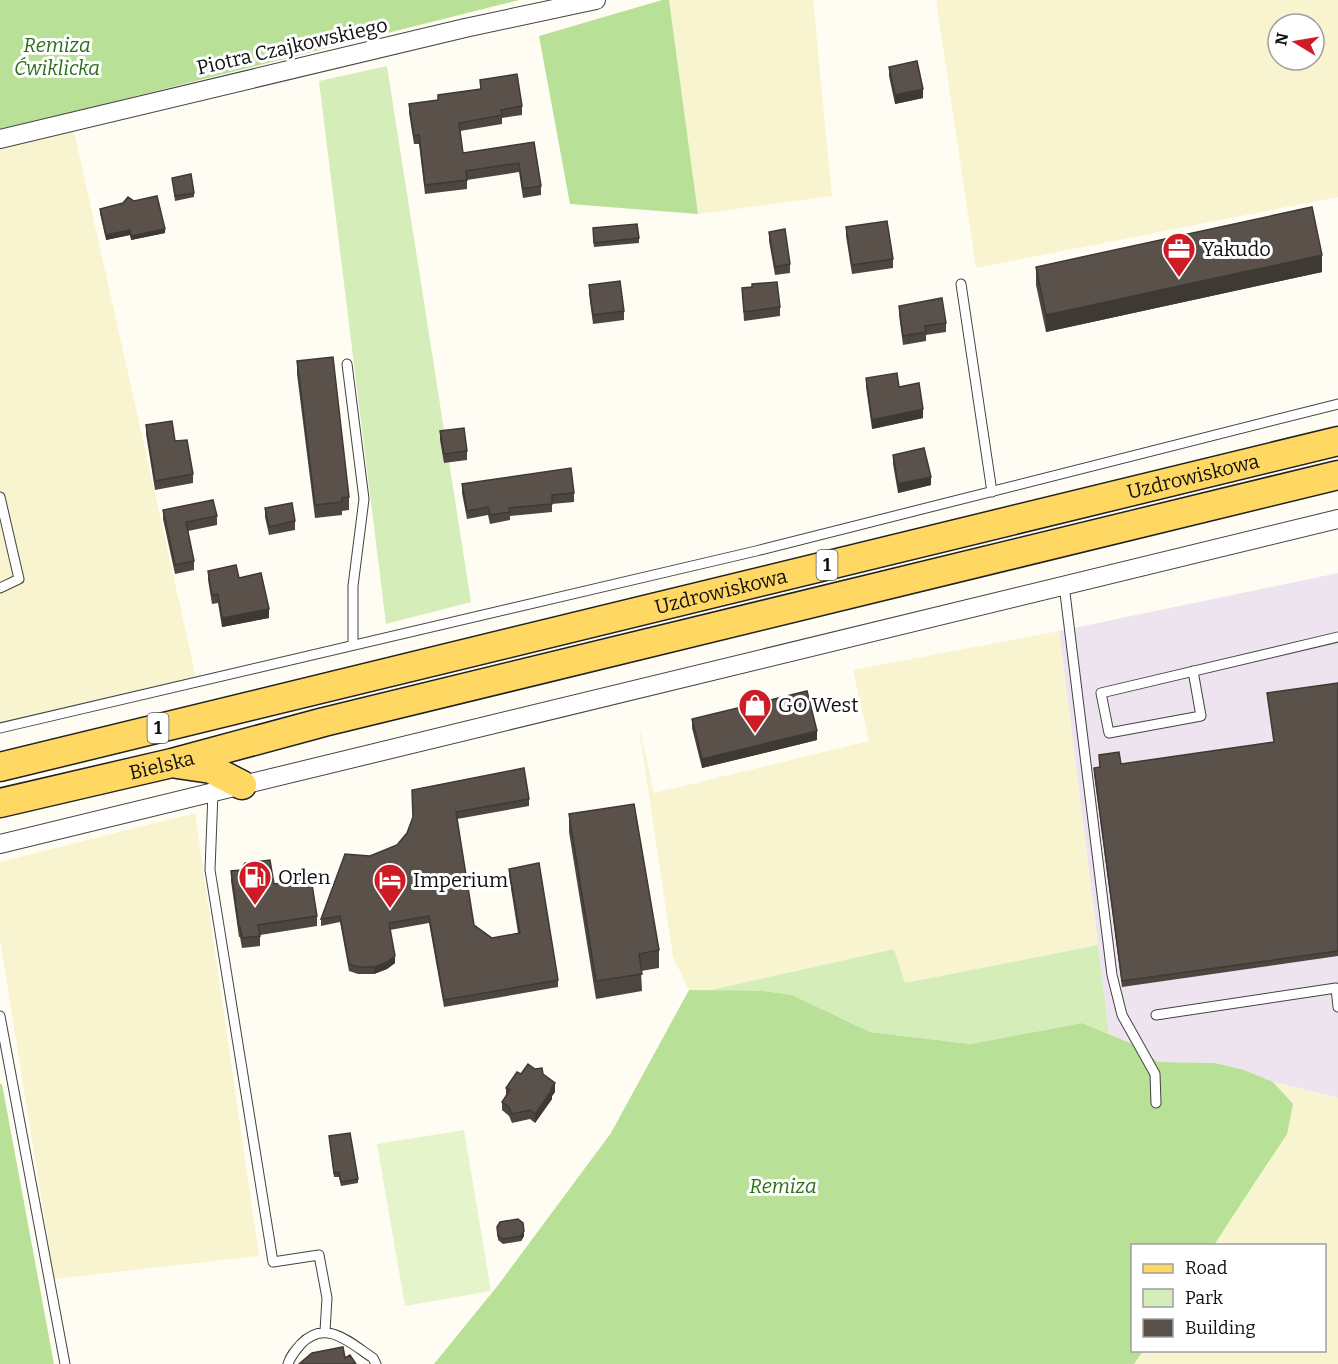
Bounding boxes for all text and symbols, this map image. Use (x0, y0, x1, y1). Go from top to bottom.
street label: Piotra Czajkowskiego (194, 12, 390, 81)
north arrow (1266, 12, 1326, 72)
text: N (1271, 31, 1292, 47)
park label: Remiza Ćwiklicka (14, 33, 100, 80)
office icon: Yakudo (1161, 231, 1197, 278)
place label: Yakudo (1202, 237, 1271, 261)
street label: Uzdrowiskowa (1125, 449, 1262, 504)
road number: 1 (816, 550, 838, 580)
street label: Uzdrowiskowa (652, 564, 790, 619)
shop icon: GO West (737, 687, 773, 734)
place label: GO West (778, 693, 858, 717)
road number: 1 (148, 713, 168, 743)
street label: Bielska (127, 746, 197, 785)
fuel station icon: Orlen (237, 859, 273, 906)
hotel icon: Imperium (372, 862, 408, 909)
place label: Orlen (278, 865, 331, 889)
place label: Imperium (413, 868, 508, 892)
park label: Remiza (749, 1174, 817, 1198)
legend (1131, 1244, 1326, 1352)
text: Road (1185, 1257, 1228, 1279)
text: Park (1185, 1287, 1224, 1309)
text: Building (1185, 1317, 1256, 1339)

